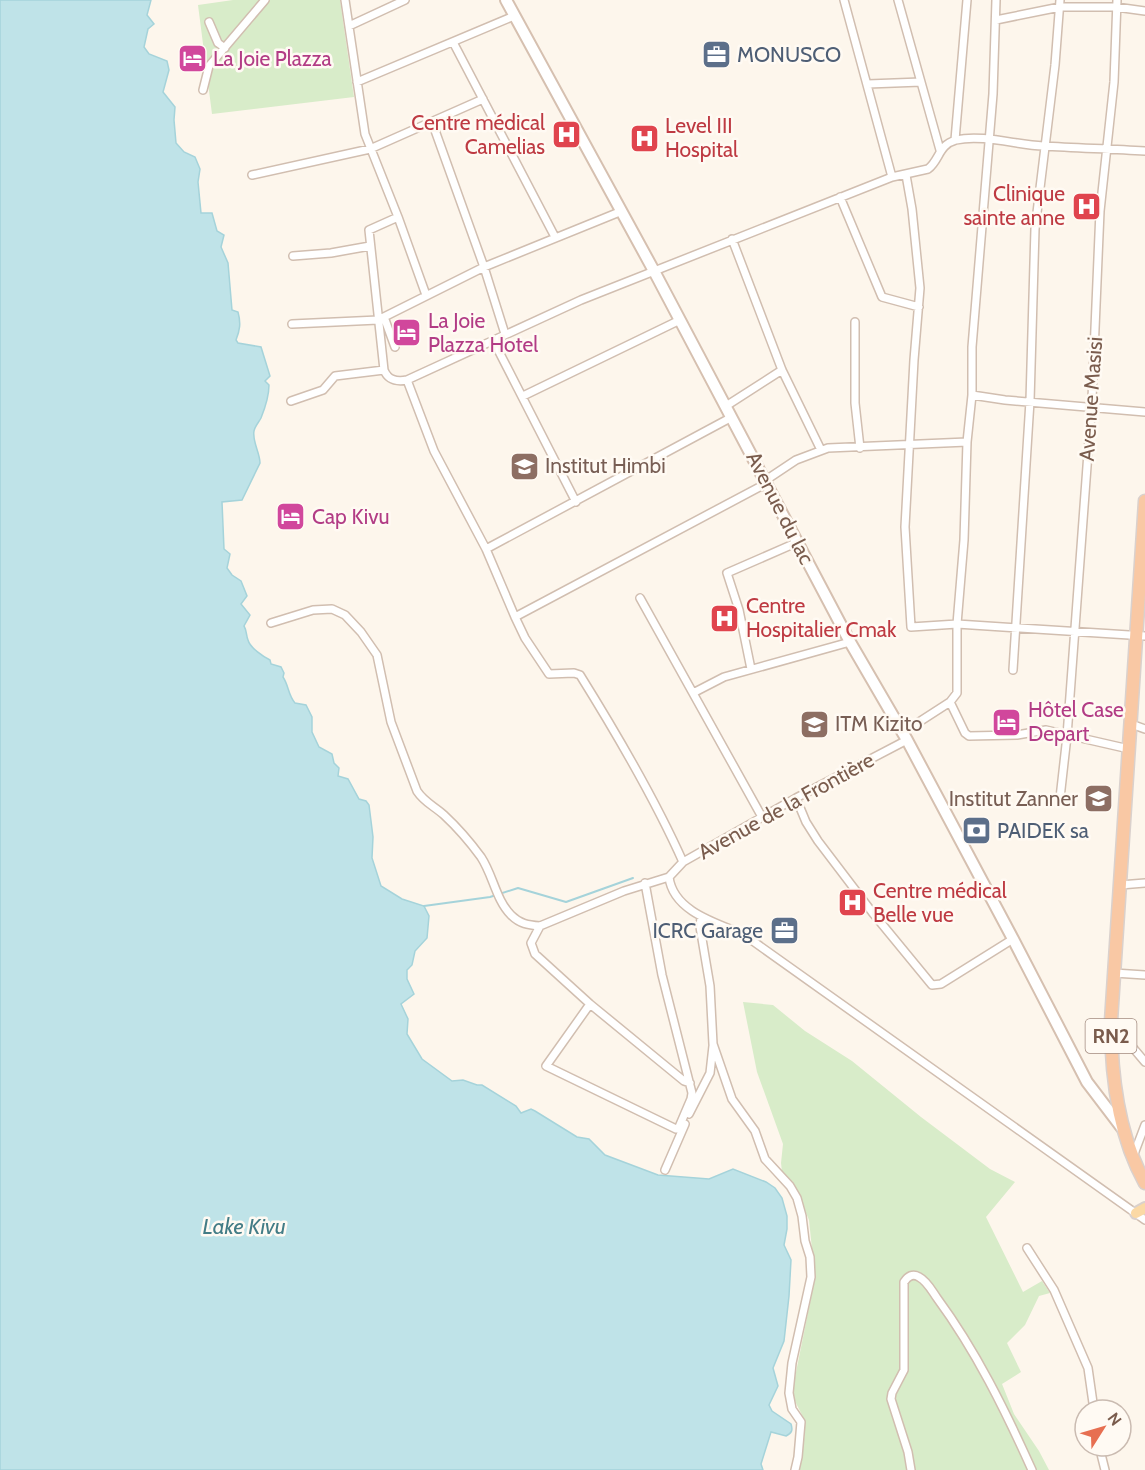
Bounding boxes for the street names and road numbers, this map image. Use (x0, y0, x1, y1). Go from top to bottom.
street label: Avenue Masisi (1074, 336, 1107, 462)
street label: Avenue du lac (741, 447, 820, 568)
street label: Avenue de la Frontière (693, 747, 878, 864)
road number: RN2 (1086, 1019, 1136, 1053)

